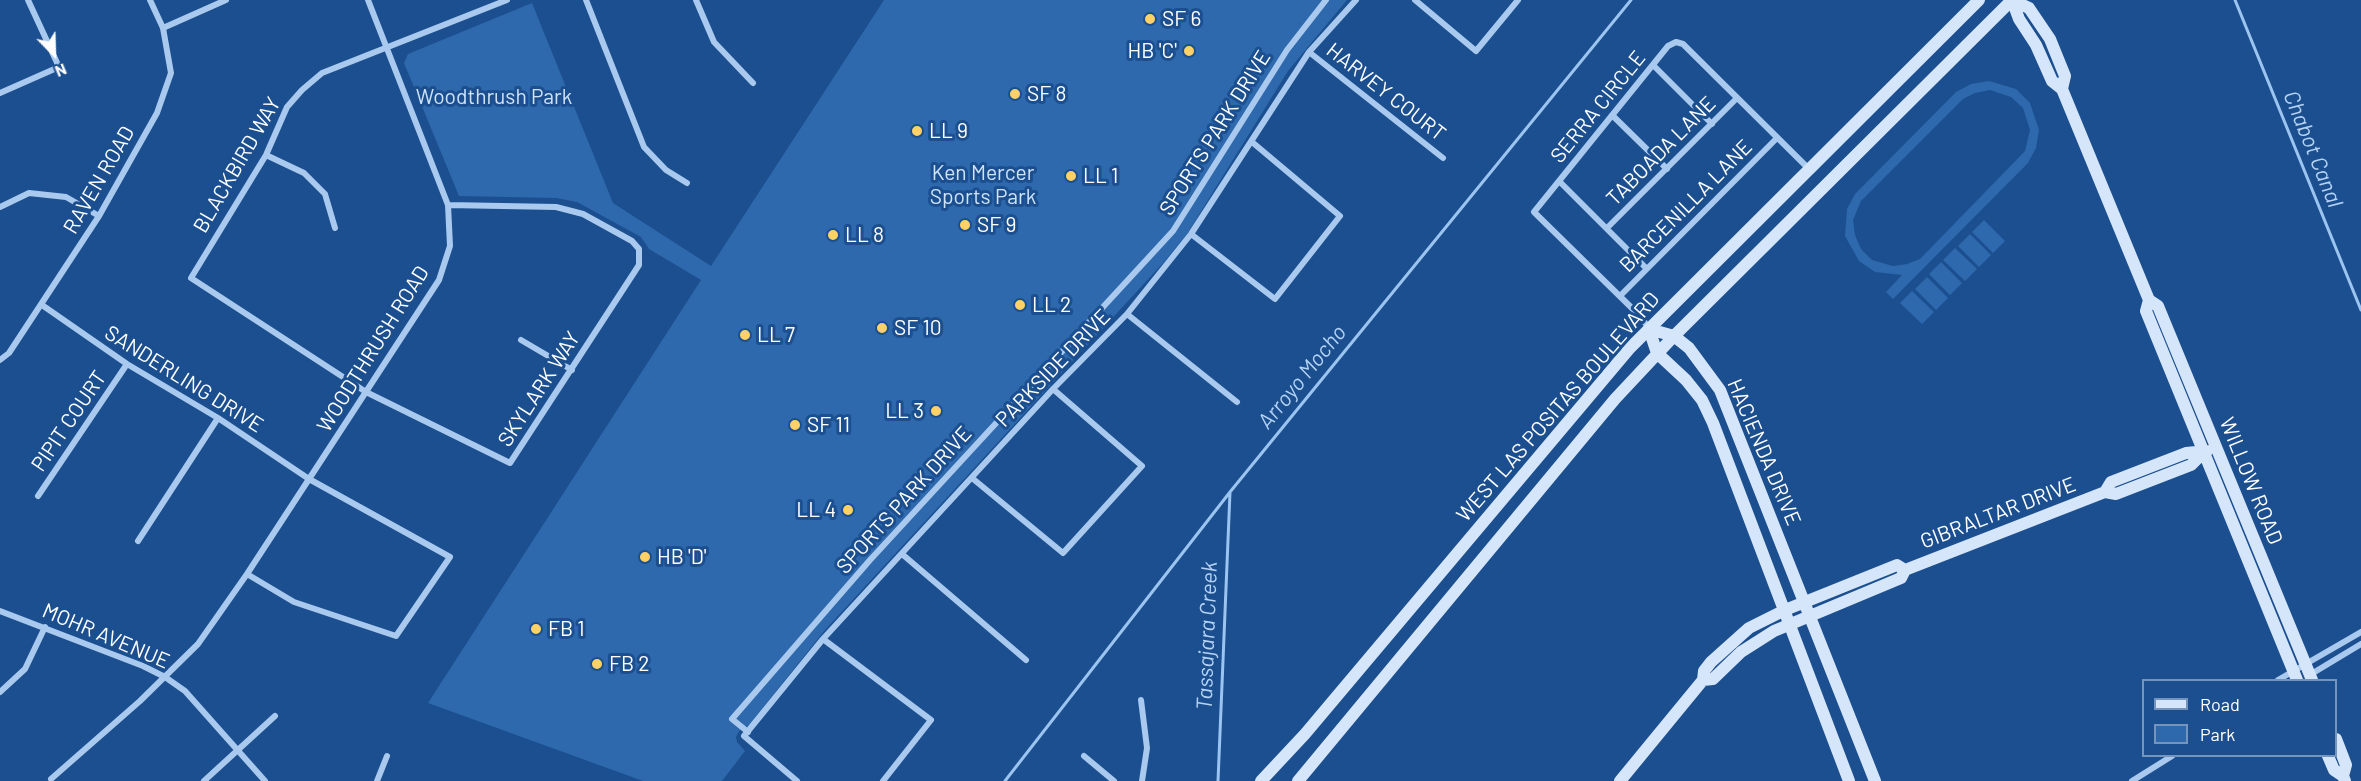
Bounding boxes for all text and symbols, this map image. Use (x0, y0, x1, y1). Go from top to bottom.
place label: SF 6 (1162, 6, 1201, 32)
marker: SF 6 (1143, 12, 1157, 26)
north arrow (24, 24, 84, 84)
place label: HB 'C' (1128, 38, 1177, 64)
street label: HARVEY COURT (1321, 38, 1451, 146)
marker: HB 'C' (1182, 44, 1196, 58)
street label: SPORTS PARK DRIVE (1154, 46, 1276, 220)
street label: SERRA CIRCLE (1545, 46, 1651, 168)
text: N (53, 60, 70, 82)
place label: SF 8 (1027, 81, 1066, 107)
park label: Woodthrush Park (416, 84, 572, 110)
marker: SF 8 (1008, 87, 1022, 101)
water label: Chabot Canal (2278, 87, 2348, 211)
street label: TABOADA LANE (1601, 91, 1721, 211)
street label: BLACKBIRD WAY (188, 93, 286, 237)
place label: LL 9 (929, 118, 968, 144)
street label: RAVEN ROAD (58, 122, 140, 238)
marker: LL 9 (910, 124, 924, 138)
street label: BARCENILLA LANE (1614, 134, 1758, 278)
park label: Ken Mercer Sports Park (930, 160, 1036, 210)
place label: LL 1 (1083, 163, 1118, 189)
marker: LL 1 (1064, 169, 1078, 183)
place label: SF 9 (977, 212, 1016, 238)
marker: SF 9 (958, 218, 972, 232)
place label: LL 8 (845, 222, 884, 248)
marker: LL 8 (826, 228, 840, 242)
street label: WOODTHRUSH ROAD (312, 261, 434, 437)
street label: WEST LAS POSITAS BOULEVARD (1451, 287, 1665, 527)
place label: LL 2 (1032, 292, 1071, 318)
marker: LL 2 (1013, 298, 1027, 312)
street label: PARKSIDE DRIVE (991, 304, 1115, 432)
place label: SF 10 (894, 315, 942, 341)
street label: SANDERLING DRIVE (100, 320, 268, 438)
water label: Arroyo Mocho (1252, 320, 1352, 434)
marker: SF 10 (875, 321, 889, 335)
place label: LL 7 (757, 322, 795, 348)
street label: SKYLARK WAY (492, 327, 586, 451)
marker: LL 7 (738, 328, 752, 342)
street label: PIPIT COURT (26, 366, 112, 476)
street label: HACIENDA DRIVE (1722, 375, 1806, 529)
place label: LL 3 (885, 398, 924, 424)
marker: LL 3 (929, 404, 943, 418)
place label: SF 11 (807, 412, 850, 438)
street label: WILLOW ROAD (2214, 414, 2288, 548)
marker: SF 11 (788, 418, 802, 432)
street label: SPORTS PARK DRIVE (831, 421, 977, 579)
street label: GIBRALTAR DRIVE (1917, 472, 2079, 554)
place label: LL 4 (796, 497, 836, 523)
marker: LL 4 (841, 503, 855, 517)
place label: HB 'D' (657, 544, 707, 570)
marker: HB 'D' (638, 550, 652, 564)
water label: Tassajara Creek (1191, 561, 1223, 711)
street label: MOHR AVENUE (39, 598, 173, 674)
place label: FB 1 (548, 616, 585, 642)
marker: FB 1 (529, 622, 543, 636)
place label: FB 2 (609, 651, 650, 677)
marker: FB 2 (590, 657, 604, 671)
legend (2142, 679, 2337, 757)
text: Road (2200, 693, 2240, 715)
text: Park (2200, 723, 2235, 745)

